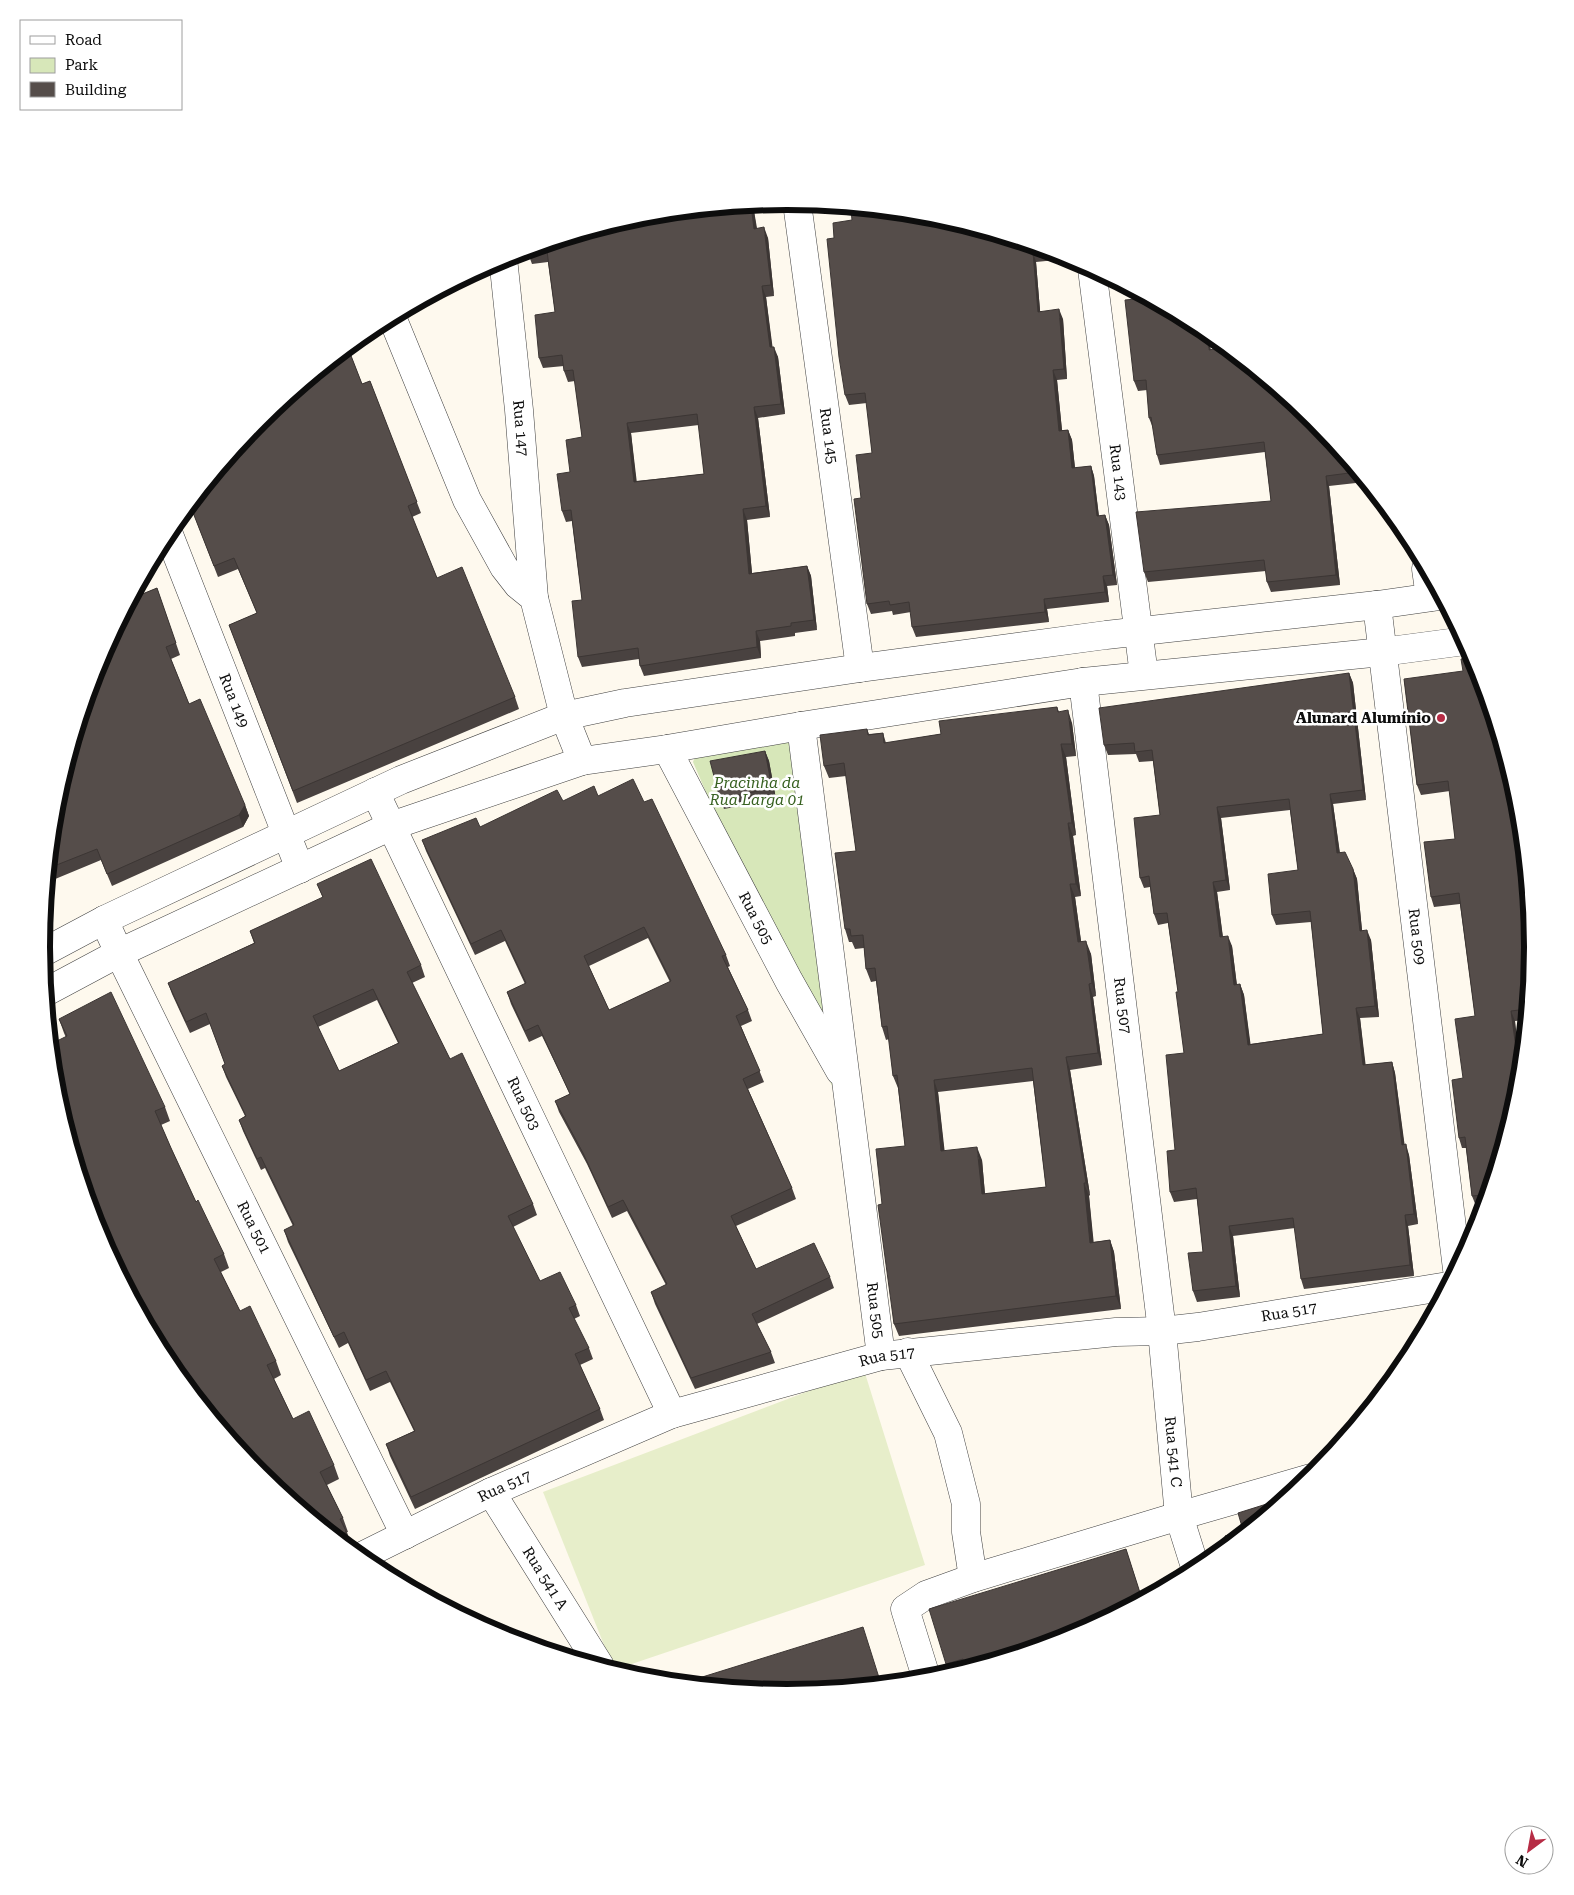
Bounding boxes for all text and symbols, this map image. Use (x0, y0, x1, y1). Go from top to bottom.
legend (20, 20, 182, 110)
text: Road (65, 31, 102, 49)
text: Park (65, 56, 99, 74)
text: Building (65, 81, 127, 99)
street label: Rua 147 (509, 399, 532, 457)
street label: Rua 145 (816, 407, 841, 465)
street label: Rua 143 (1106, 443, 1131, 502)
street label: Rua 149 (215, 671, 253, 730)
place label: Alunard Alumínio (1296, 709, 1431, 727)
marker: Alunard Alumínio (1435, 712, 1447, 724)
park label: Pracinha da Rua Larga 01 (708, 774, 805, 809)
street label: Rua 505 (735, 889, 777, 947)
street label: Rua 509 (1405, 907, 1429, 966)
street label: Rua 507 (1110, 976, 1135, 1035)
street label: Rua 503 (503, 1074, 544, 1133)
street label: Rua 501 (233, 1198, 274, 1257)
street label: Rua 505 (863, 1281, 888, 1340)
street label: Rua 517 (1260, 1299, 1319, 1326)
street label: Rua 517 (857, 1344, 916, 1371)
street label: Rua 541 C (1161, 1415, 1185, 1488)
street label: Rua 517 (475, 1467, 534, 1506)
street label: Rua 541 A (519, 1544, 572, 1614)
north arrow (1504, 1825, 1554, 1875)
text: N (1513, 1851, 1531, 1871)

